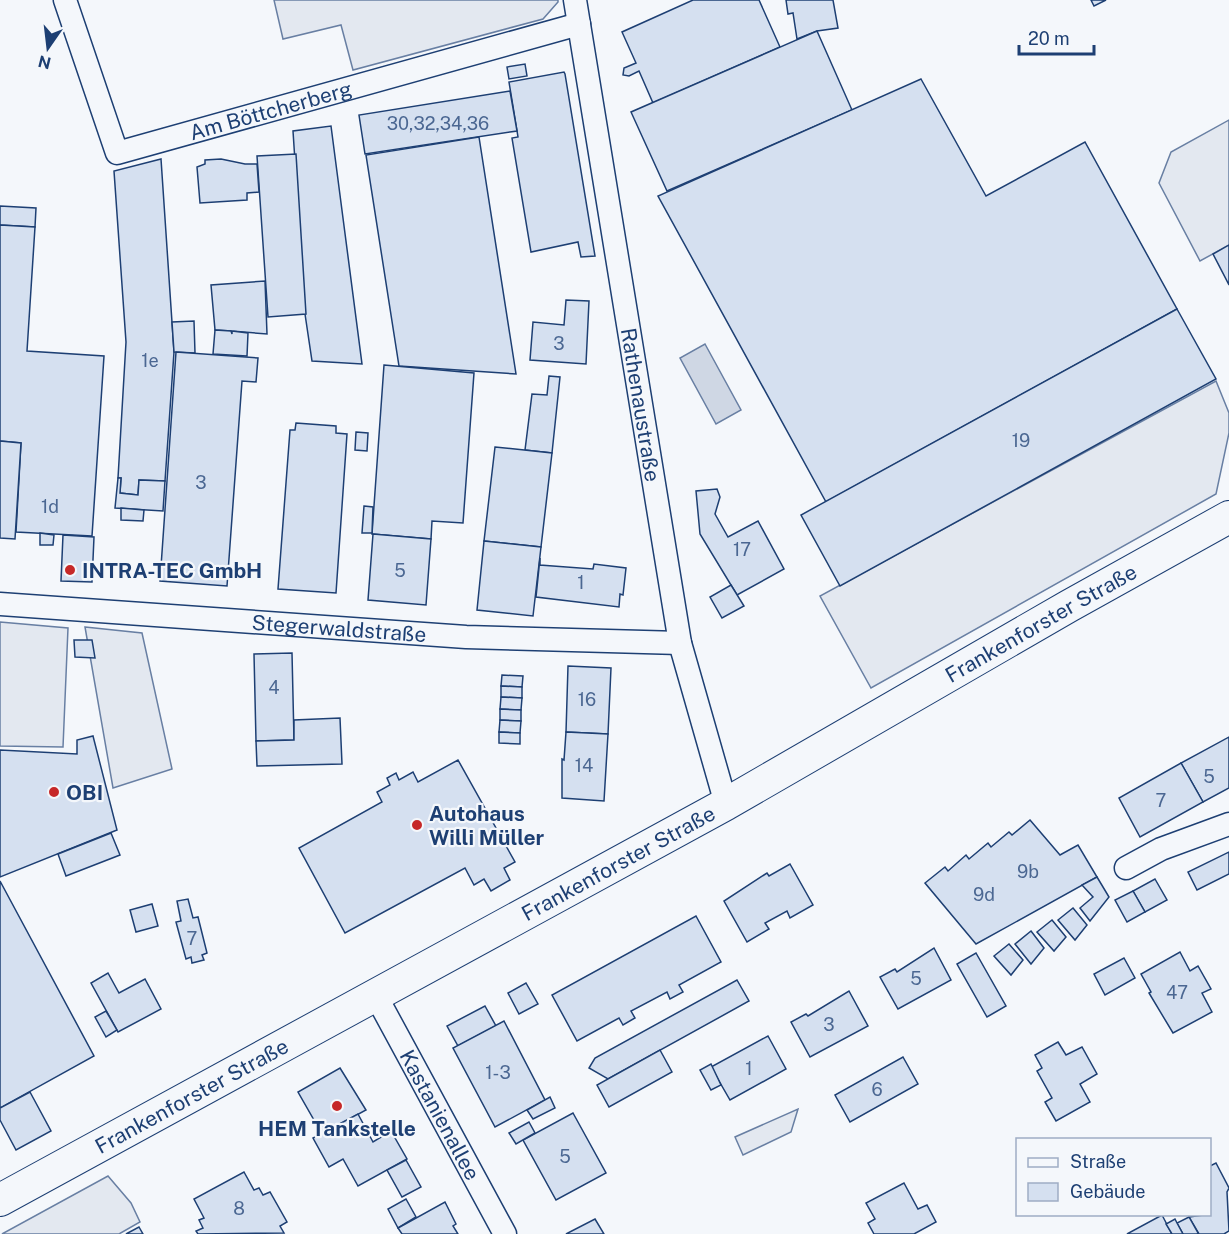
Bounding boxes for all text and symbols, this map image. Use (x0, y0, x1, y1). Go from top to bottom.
north arrow (18, 18, 78, 78)
scale bar (1019, 18, 1094, 56)
text: 20 m (1028, 28, 1070, 49)
text: N (36, 51, 53, 73)
street label: Am Böttcherberg (186, 76, 355, 145)
house number: 30,32,34,36 (387, 113, 489, 134)
street label: Rathenaustraße (616, 326, 666, 483)
house number: 3 (553, 333, 565, 354)
house number: 1e (141, 350, 159, 371)
house number: 19 (1012, 430, 1030, 451)
house number: 3 (195, 472, 207, 493)
house number: 1d (41, 496, 59, 517)
house number: 17 (733, 539, 751, 560)
place label: INTRA-TEC GmbH (82, 558, 262, 583)
street label: Frankenforster Straße (940, 559, 1141, 687)
house number: 5 (394, 560, 406, 581)
marker: INTRA-TEC GmbH (63, 563, 77, 577)
house number: 1 (577, 572, 585, 593)
street label: Stegerwaldstraße (251, 609, 427, 647)
house number: 4 (268, 677, 280, 698)
house number: 16 (578, 689, 596, 710)
house number: 14 (575, 755, 593, 776)
house number: 5 (1203, 766, 1215, 787)
place label: OBI (66, 780, 103, 805)
marker: OBI (47, 785, 61, 799)
house number: 7 (1156, 790, 1166, 811)
street label: Frankenforster Straße (517, 800, 719, 926)
place label: Autohaus Willi Müller (429, 801, 545, 850)
marker: Autohaus Willi Müller (410, 818, 424, 832)
house number: 9b (1017, 861, 1039, 882)
house number: 9d (973, 884, 995, 905)
house number: 7 (187, 928, 197, 949)
house number: 5 (910, 968, 922, 989)
house number: 47 (1166, 982, 1188, 1003)
house number: 3 (823, 1014, 835, 1035)
street label: Frankenforster Straße (90, 1033, 292, 1158)
street label: Kastanienallee (395, 1045, 486, 1184)
house number: 1 (745, 1058, 753, 1079)
house number: 1-3 (485, 1062, 511, 1083)
house number: 6 (871, 1079, 883, 1100)
marker: HEM Tankstelle (330, 1099, 344, 1113)
place label: HEM Tankstelle (258, 1116, 416, 1141)
legend (1016, 1138, 1211, 1216)
house number: 5 (559, 1146, 571, 1167)
text: Straße (1070, 1151, 1126, 1172)
text: Gebäude (1070, 1181, 1145, 1202)
house number: 8 (233, 1198, 245, 1219)

